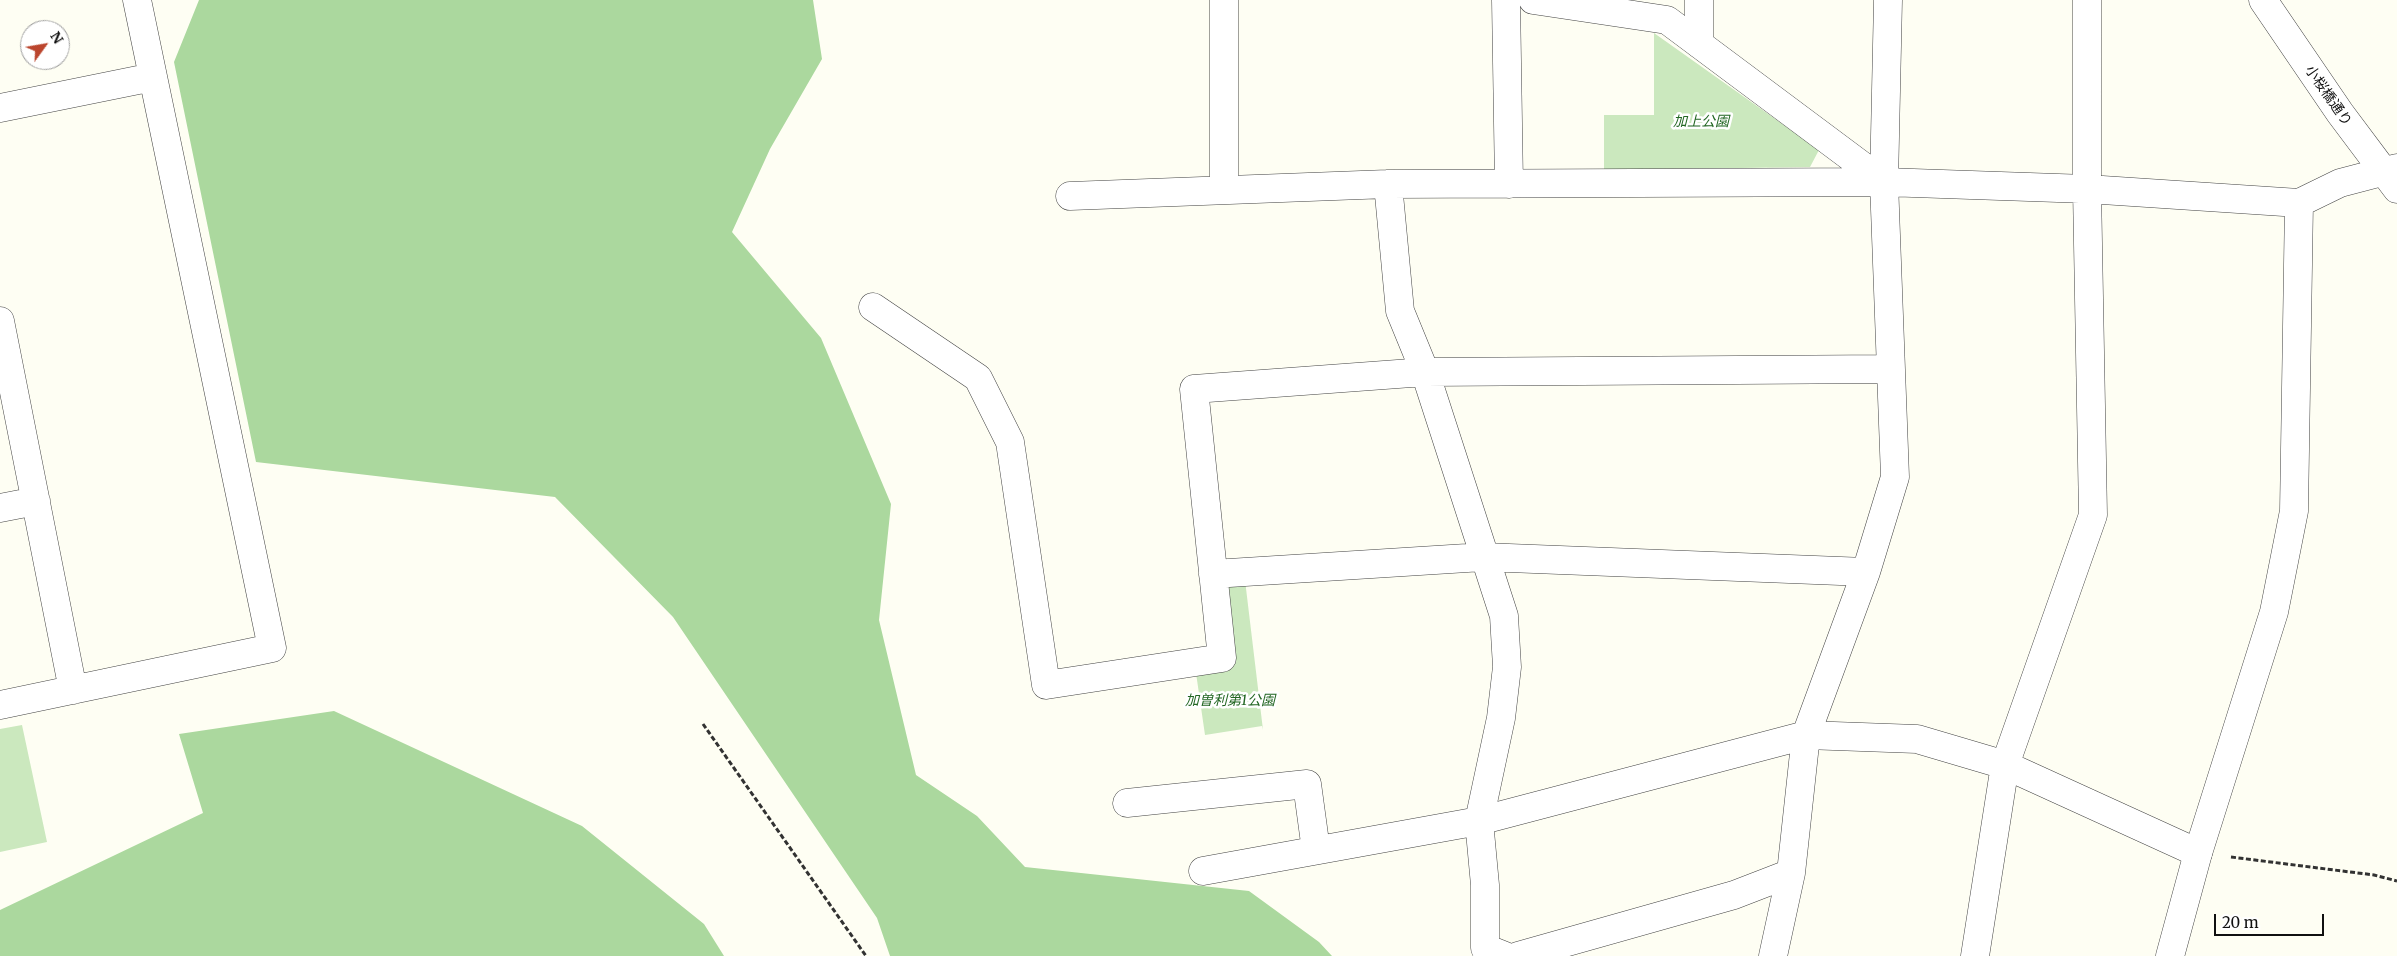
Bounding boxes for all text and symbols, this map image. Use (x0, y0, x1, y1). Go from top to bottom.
north arrow (20, 20, 70, 70)
text: N (46, 28, 67, 47)
street label: 小桜橋通り (2301, 63, 2355, 129)
park label: 加上公園 (1673, 114, 1729, 130)
park label: 加曽利第1公園 (1185, 693, 1275, 709)
scale bar (2217, 904, 2327, 936)
text: 20 m (2222, 913, 2259, 932)

